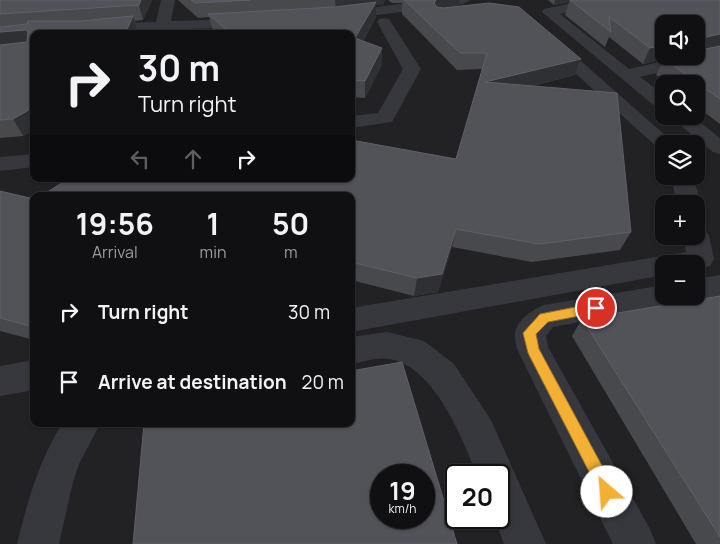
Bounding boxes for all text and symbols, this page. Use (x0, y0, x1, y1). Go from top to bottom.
map controls (655, 15, 705, 305)
button: sound (655, 15, 705, 65)
text: 30 m (138, 44, 220, 92)
icon: right (55, 50, 120, 115)
button: search (655, 75, 705, 125)
text: Turn right (138, 89, 236, 119)
button: layers (655, 135, 705, 185)
icon: left (126, 145, 154, 173)
icon: ahead (179, 145, 207, 173)
icon: right (232, 145, 260, 173)
button: + (655, 195, 705, 245)
text: 19:56 (76, 203, 154, 244)
text: 1 (206, 203, 220, 244)
text: 50 (272, 203, 309, 244)
text: Arrival (92, 241, 138, 263)
text: min (200, 241, 226, 263)
text: m (284, 241, 297, 263)
button: − (655, 255, 705, 305)
pin (575, 287, 617, 329)
icon: arrive (582, 294, 610, 322)
icon: right (55, 298, 83, 326)
text: Turn right (98, 299, 188, 325)
text: 30 m (288, 299, 330, 325)
icon: arrive (55, 368, 83, 396)
text: Arrive at destination (98, 369, 287, 395)
text: 20 m (302, 369, 344, 395)
speed limit sign: 20 (445, 464, 510, 529)
position arrow (580, 465, 632, 517)
text: 19 (389, 473, 416, 508)
text: km/h (389, 500, 416, 517)

